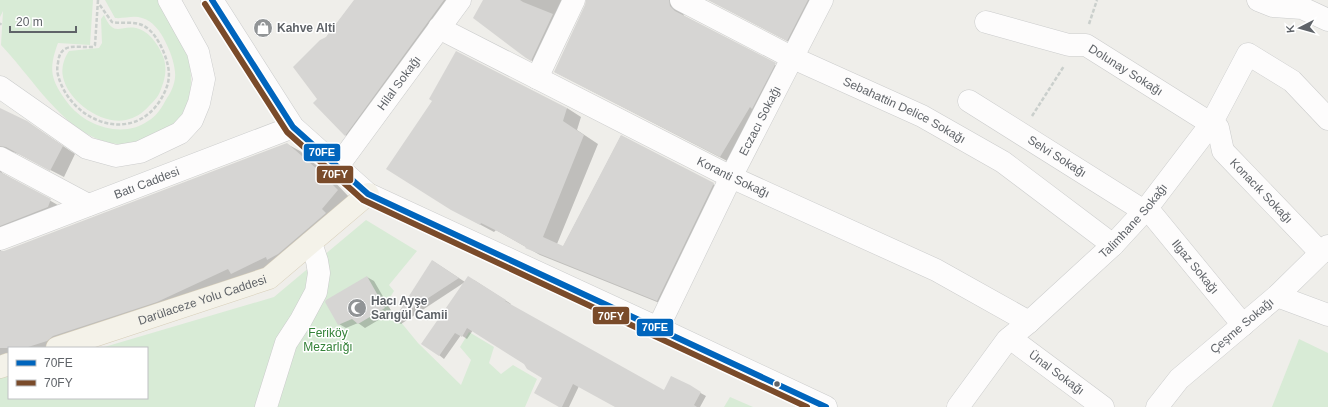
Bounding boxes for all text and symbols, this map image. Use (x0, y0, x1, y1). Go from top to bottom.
scale bar (10, 8, 76, 34)
north arrow (1280, 8, 1320, 48)
text: 20 m (16, 15, 43, 29)
shop icon: Kahve Alti (252, 17, 274, 39)
place label: Kahve Alti (277, 21, 335, 35)
text: K (1284, 24, 1296, 34)
street label: Dolunay Sokağı (1086, 41, 1165, 98)
street label: Hilal Sokağı (374, 53, 424, 113)
street label: Sebahattin Delice Sokağı (841, 74, 968, 146)
street label: Eczacı Sokağı (736, 83, 784, 158)
street label: Selvi Sokağı (1025, 133, 1089, 180)
line badge: 70FE (303, 143, 341, 162)
text: 70FE (309, 146, 335, 158)
street label: Koranti Sokağı (695, 154, 772, 201)
street label: Konacık Sokağı (1227, 156, 1296, 226)
street label: Batı Caddesi (112, 164, 181, 202)
line badge: 70FY (316, 165, 354, 184)
text: 70FY (322, 168, 349, 180)
street label: Talimhane Sokağı (1096, 181, 1170, 261)
street label: Ilgaz Sokağı (1169, 237, 1222, 297)
street label: Darülaceze Yolu Caddesi (136, 272, 268, 328)
place label: Hacı Ayşe Sarıgül Camii (371, 294, 448, 322)
street label: Çeşme Sokağı (1207, 295, 1276, 357)
mosque icon: Hacı Ayşe Sarıgül Camii (346, 297, 368, 319)
line badge: 70FY (592, 306, 630, 325)
text: 70FY (598, 310, 625, 322)
line badge: 70FE (636, 318, 674, 337)
text: 70FE (642, 321, 668, 333)
park label: Feriköy Mezarlığı (303, 326, 353, 354)
legend (8, 347, 148, 399)
street label: Ünal Sokağı (1026, 347, 1087, 398)
text: 70FE (44, 356, 73, 370)
text: 70FY (44, 376, 73, 390)
unlabelled marker (772, 379, 782, 389)

